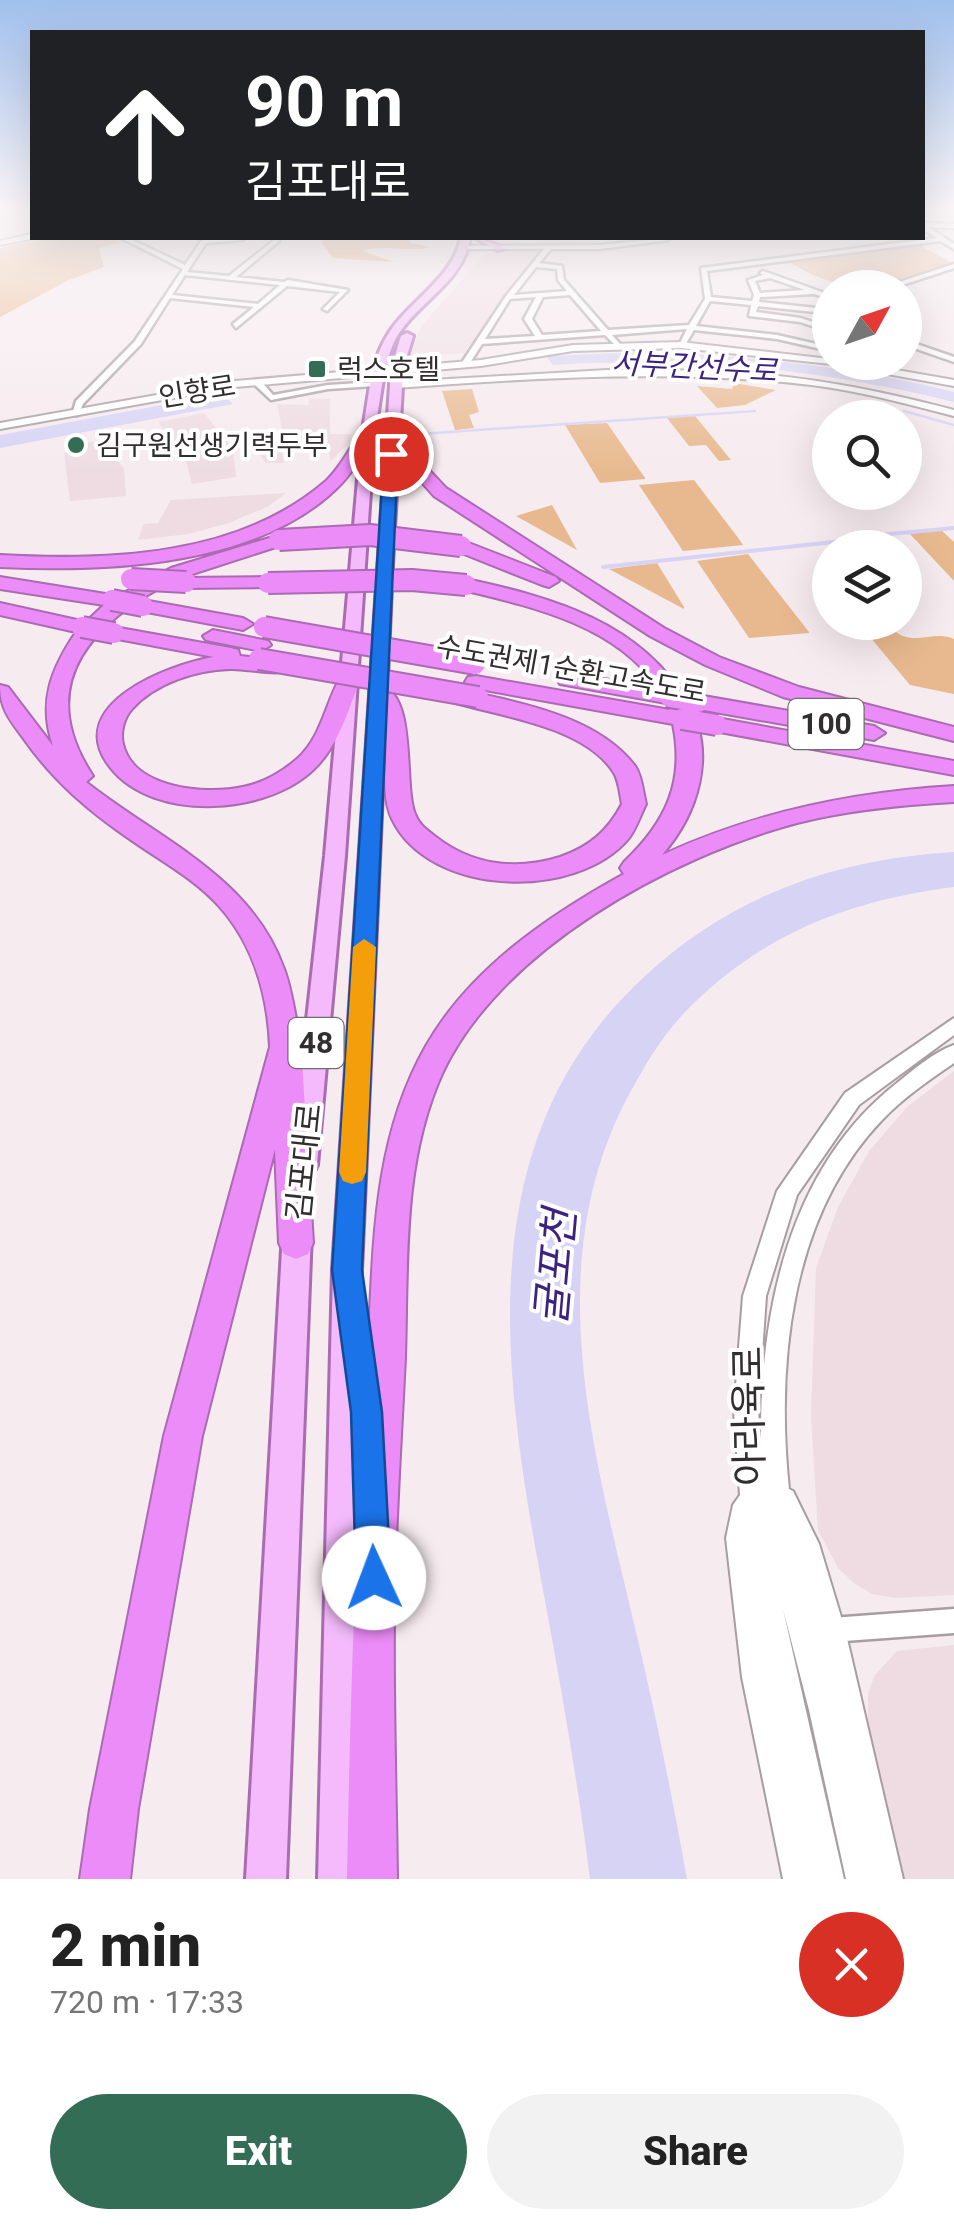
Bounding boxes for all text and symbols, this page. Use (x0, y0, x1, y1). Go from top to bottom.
text: 90 m (245, 61, 403, 143)
icon: ahead (80, 70, 210, 200)
text: 김포대로 (245, 155, 411, 208)
north arrow (812, 270, 922, 380)
map controls (812, 270, 922, 640)
water label: 서부간선수로 (610, 345, 779, 388)
place label: 럭스호텔 (337, 353, 440, 386)
marker: 럭스호텔 (306, 358, 328, 380)
street label: 인향로 (156, 369, 238, 414)
button: search (812, 400, 922, 510)
pin (349, 412, 434, 497)
icon: arrive (364, 427, 419, 482)
place label: 김구원선생기력두부 (96, 429, 328, 462)
marker: 김구원선생기력두부 (65, 434, 87, 456)
button: layers (812, 530, 922, 640)
street label: 수도권제1순환고속도로 (433, 630, 708, 709)
road number: 100 (788, 699, 864, 749)
road number: 48 (288, 1018, 344, 1068)
street label: 김포대로 (279, 1101, 329, 1223)
water label: 굴포천 (526, 1203, 585, 1327)
street label: 아라육로 (726, 1346, 772, 1486)
position arrow (322, 1526, 426, 1630)
text: 2 min (50, 1910, 201, 1981)
button: close (799, 1912, 904, 2017)
text: 720 m · 17:33 (50, 1983, 244, 2021)
button: Exit (50, 2094, 467, 2209)
button: Share (487, 2094, 904, 2209)

